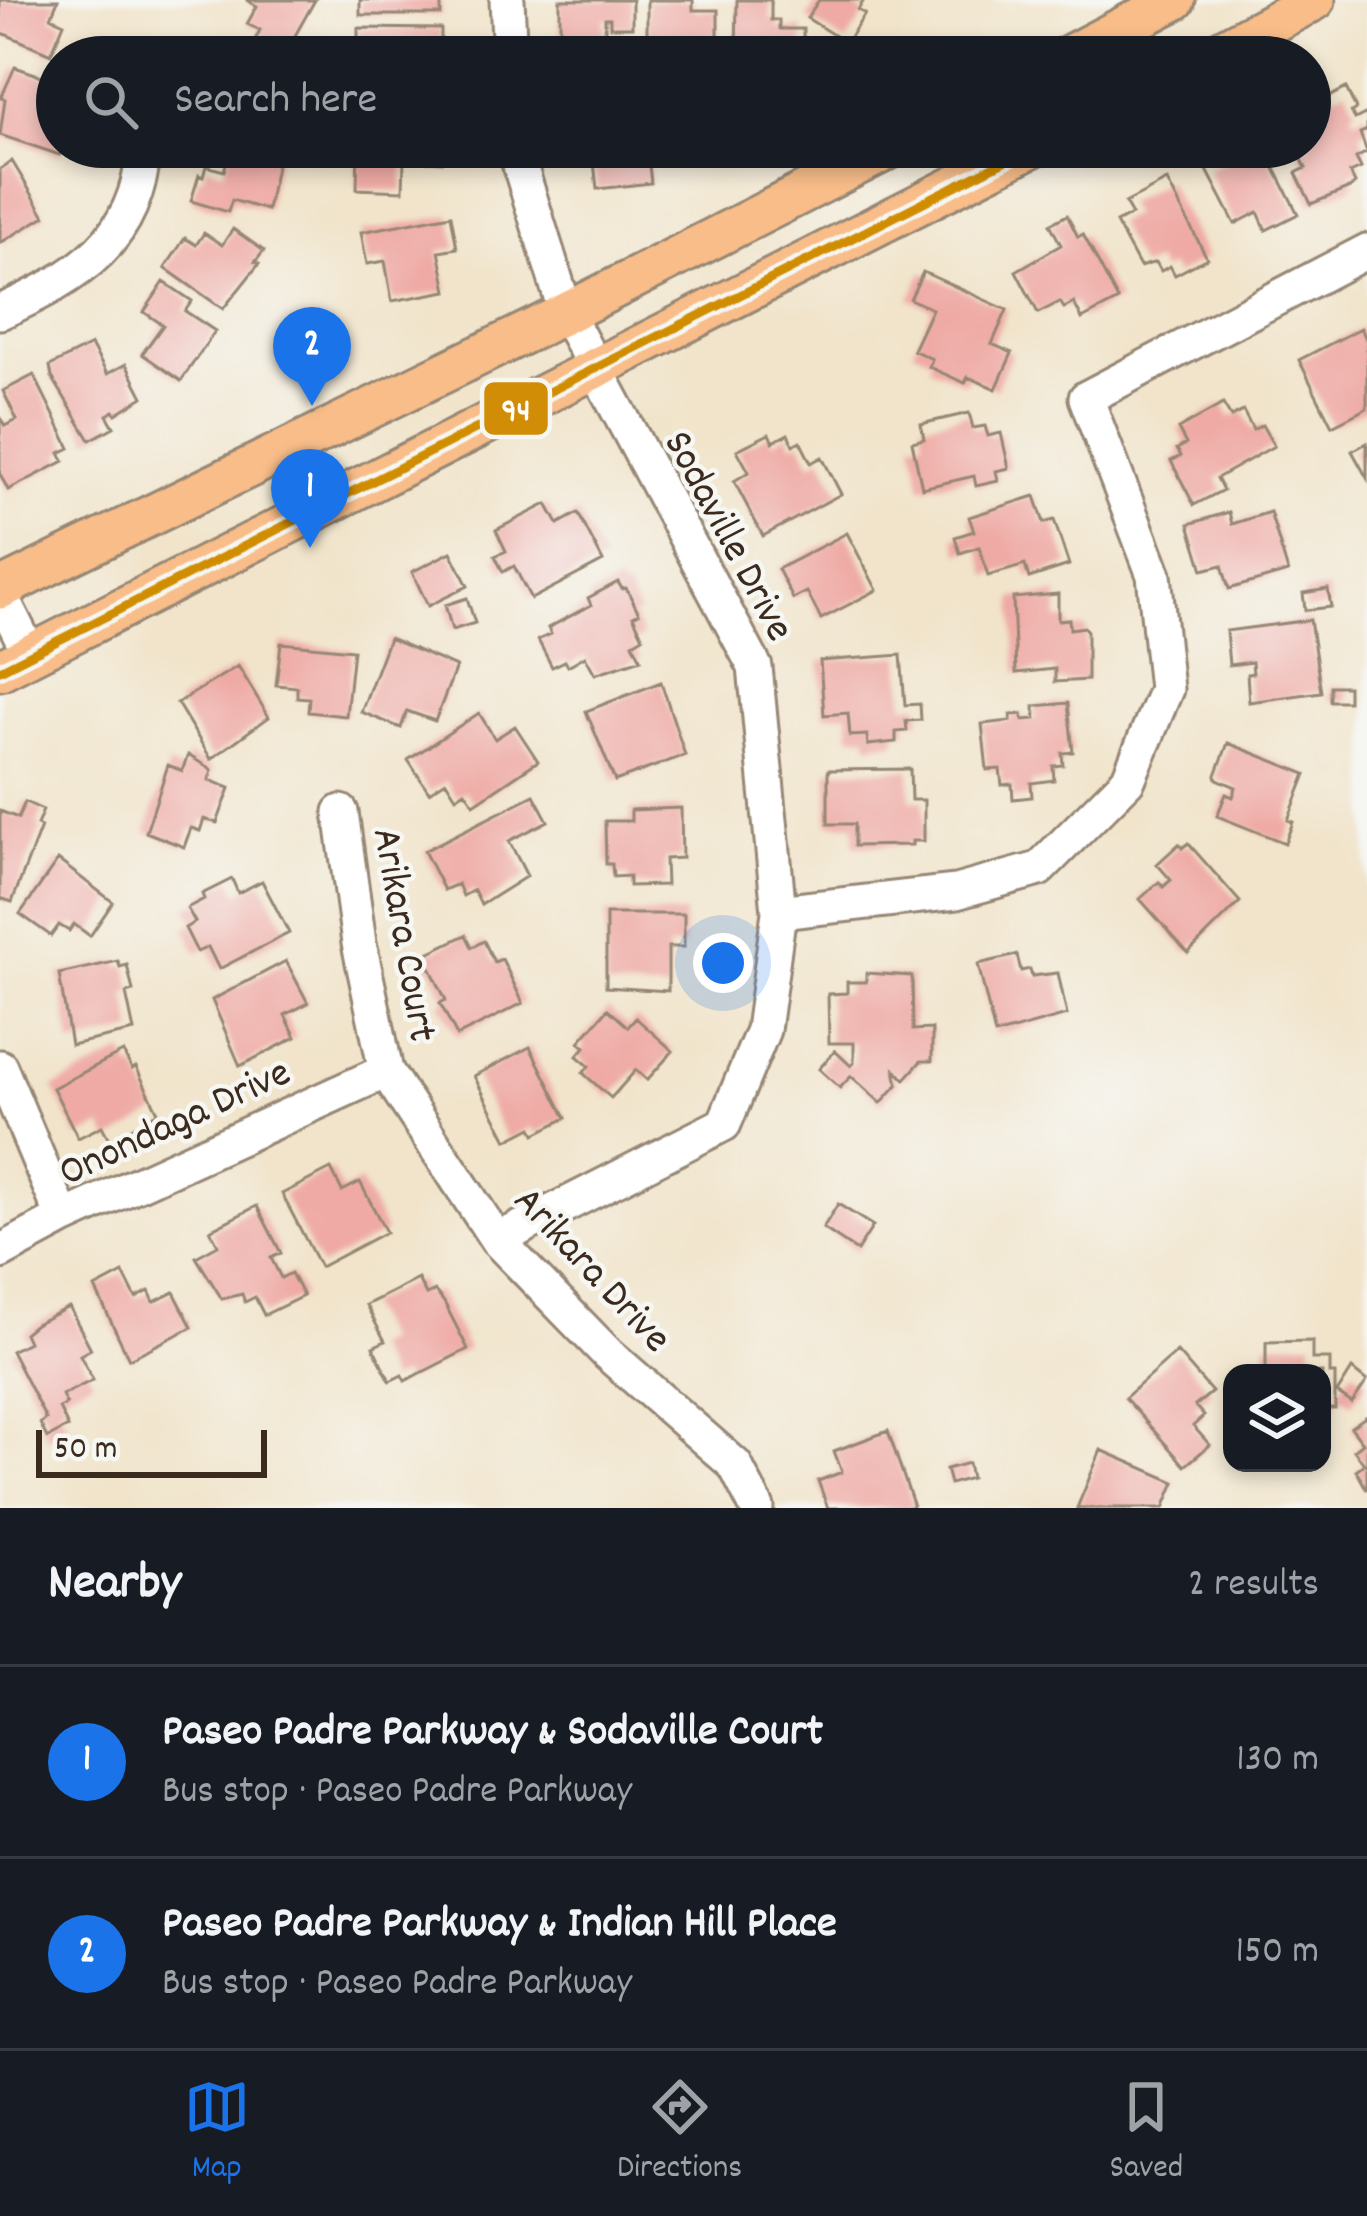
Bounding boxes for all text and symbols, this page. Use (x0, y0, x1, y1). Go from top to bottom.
search box (36, 36, 1331, 168)
icon: search (78, 69, 144, 135)
text: Search here (174, 70, 377, 134)
pin: 2 (273, 307, 351, 406)
line badge: 94 (482, 380, 550, 437)
text: 94 (502, 390, 530, 437)
street label: Sodaville Drive (645, 421, 806, 653)
pin: 1 (271, 449, 349, 548)
street label: Arikara Court (353, 823, 449, 1047)
your location (693, 933, 753, 993)
street label: Onondaga Drive (50, 1045, 302, 1205)
street label: Arikara Drive (497, 1175, 683, 1369)
map controls (1223, 1364, 1331, 1472)
button: layers (1223, 1364, 1331, 1472)
scale bar (36, 1424, 267, 1477)
text: 50 m (54, 1427, 118, 1474)
text: Nearby (48, 1550, 181, 1622)
text: 2 results (1188, 1559, 1319, 1614)
text: Paseo Padre Parkway & Sodaville Court (162, 1702, 823, 1766)
text: 1 (83, 1734, 91, 1789)
text: 130 m (1236, 1734, 1319, 1789)
text: Bus stop · Paseo Padre Parkway (162, 1766, 632, 1821)
text: Paseo Padre Parkway & Indian Hill Place (162, 1894, 837, 1958)
text: 2 (78, 1926, 96, 1981)
text: 150 m (1235, 1926, 1319, 1981)
text: Bus stop · Paseo Padre Parkway (162, 1958, 632, 2013)
tab: Map (184, 2074, 250, 2193)
tab: Directions (617, 2074, 742, 2193)
tab: Saved (1110, 2074, 1183, 2193)

